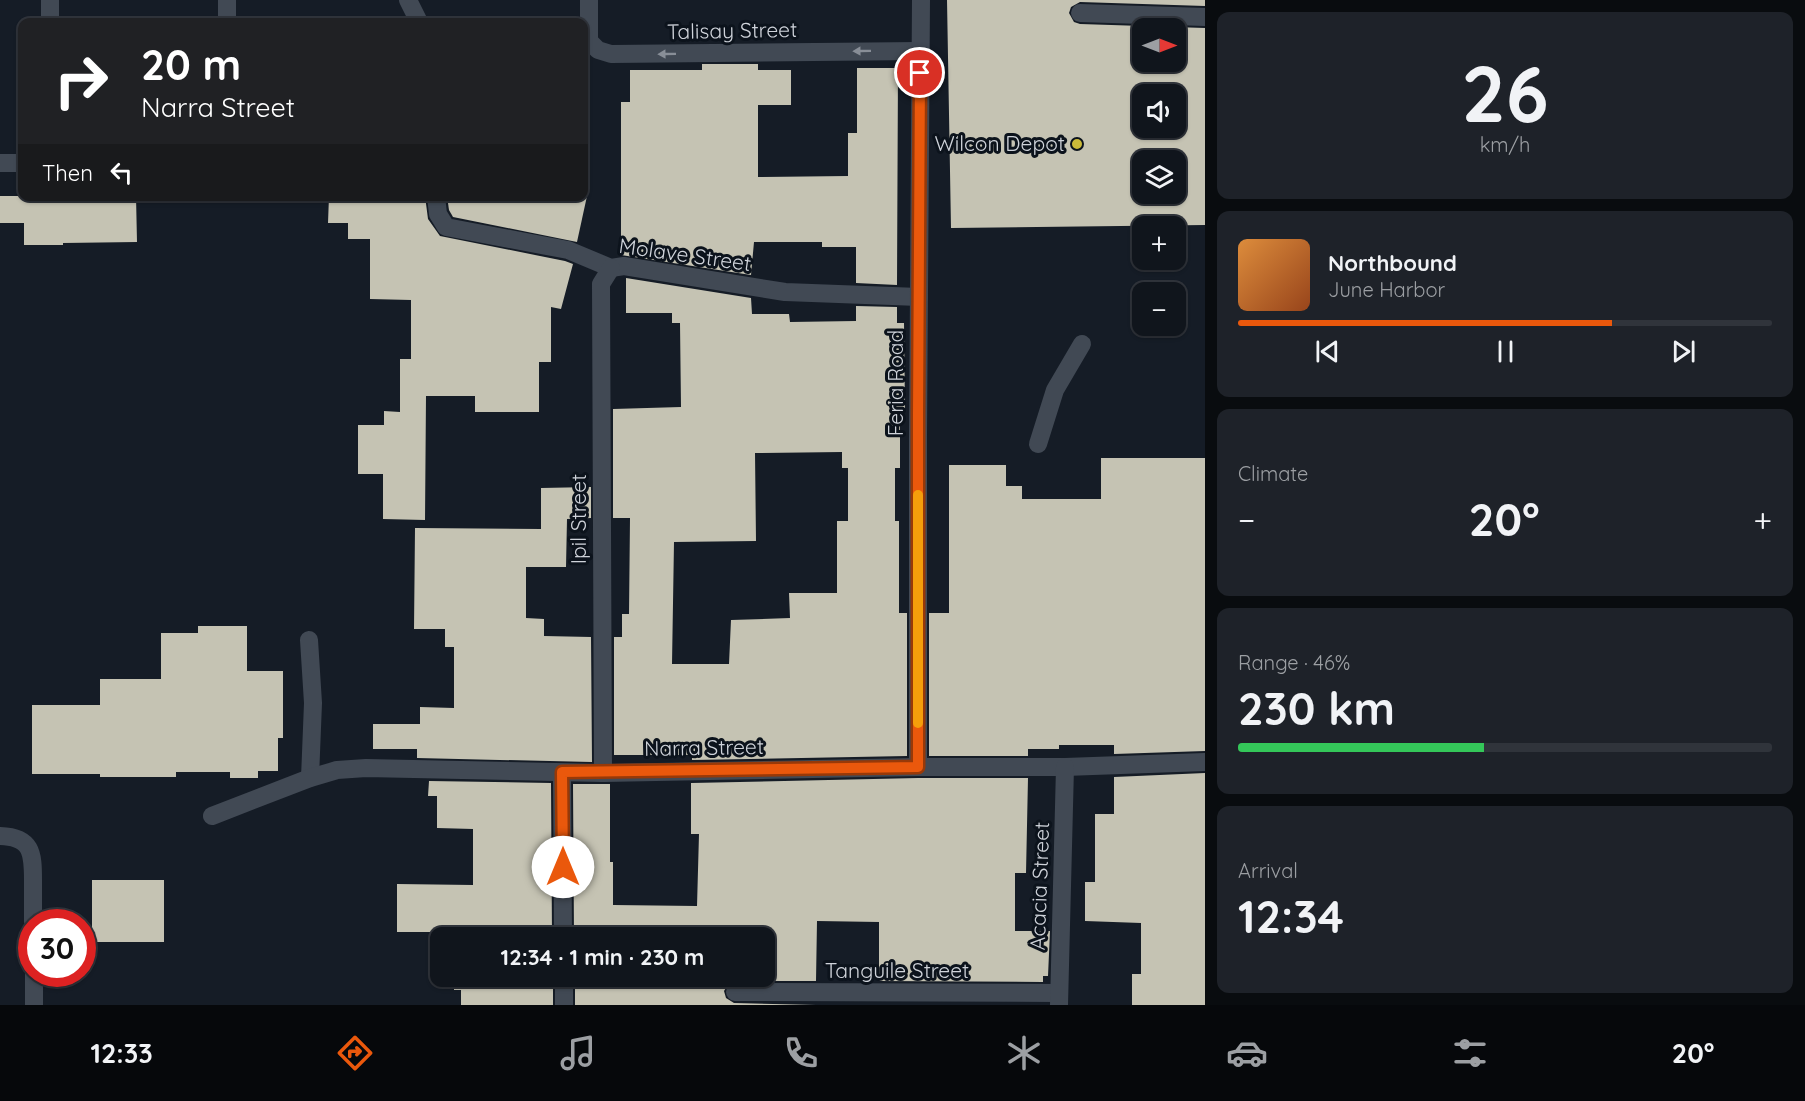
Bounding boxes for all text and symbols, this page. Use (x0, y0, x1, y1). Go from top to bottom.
street label: Talisay Street (667, 16, 797, 44)
north arrow (1132, 18, 1186, 72)
map controls (1132, 18, 1186, 336)
text: 20 m (141, 38, 241, 91)
icon: right (42, 42, 120, 120)
text: 26 (1461, 44, 1549, 142)
one-way arrow (852, 47, 871, 56)
pin (894, 47, 945, 98)
one-way arrow (657, 49, 676, 59)
icon: arrive (903, 56, 936, 89)
button: sound (1132, 84, 1186, 138)
text: Narra Street (141, 90, 295, 124)
place label: Wilcon Depot (935, 130, 1065, 156)
text: km/h (1480, 132, 1530, 157)
marker: Wilcon Depot (1070, 137, 1084, 151)
button: layers (1132, 150, 1186, 204)
icon: left (105, 156, 138, 189)
text: Then (42, 159, 93, 187)
button: + (1132, 216, 1186, 270)
street label: Molave Street (617, 232, 753, 276)
text: Northbound (1328, 249, 1457, 277)
text: June Harbor (1328, 277, 1445, 302)
button: − (1132, 282, 1186, 336)
street label: Feria Road (882, 330, 908, 436)
icon: previous (1311, 335, 1344, 368)
icon: pause (1489, 335, 1522, 368)
icon: next (1667, 335, 1700, 368)
text: Climate (1238, 461, 1308, 486)
street label: Ipil Street (565, 474, 591, 564)
text: 20° (1469, 491, 1540, 547)
text: − (1238, 499, 1255, 540)
text: + (1753, 499, 1772, 540)
text: Range · 46% (1238, 650, 1350, 675)
text: 230 km (1238, 680, 1395, 736)
street label: Narra Street (644, 733, 764, 761)
street label: Acacia Street (1024, 821, 1054, 951)
position arrow (531, 835, 595, 899)
text: Arrival (1238, 858, 1298, 883)
text: 12:34 (1238, 888, 1344, 944)
speed limit sign: 30 (18, 909, 96, 987)
text: 12:34 · 1 min · 230 m (501, 943, 704, 971)
street label: Tanguile Street (825, 957, 969, 983)
icon: directions (334, 1032, 376, 1074)
icon: music (557, 1032, 599, 1074)
icon: phone (780, 1032, 822, 1074)
icon: climate (1003, 1032, 1045, 1074)
icon: car (1226, 1032, 1268, 1074)
icon: filters (1449, 1032, 1491, 1074)
text: 12:33 (91, 1036, 153, 1070)
text: 20° (1672, 1036, 1714, 1070)

